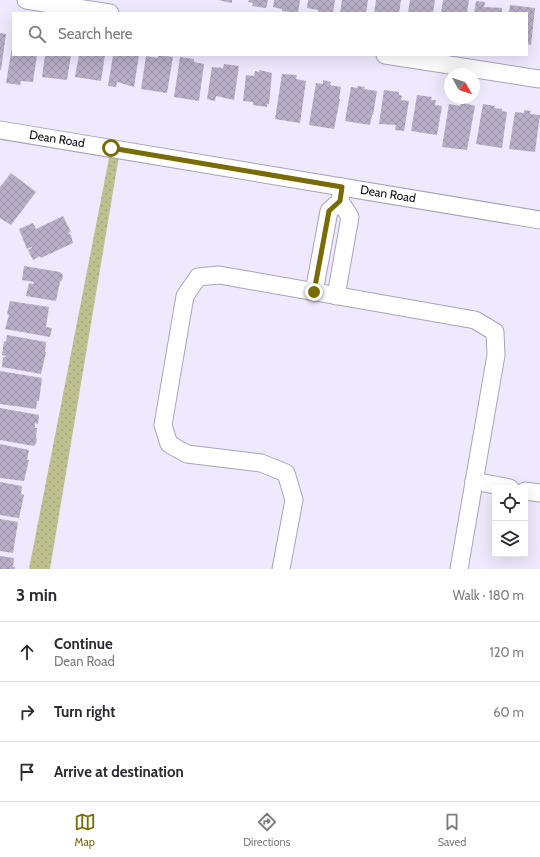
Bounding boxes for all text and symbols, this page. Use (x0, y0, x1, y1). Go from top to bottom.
search box (12, 12, 528, 56)
icon: search (26, 23, 48, 45)
text: Search here (58, 25, 133, 43)
north arrow (444, 68, 480, 104)
street label: Dean Road (28, 127, 86, 150)
route start (102, 139, 120, 157)
street label: Dean Road (359, 182, 417, 205)
route end (305, 283, 323, 301)
map controls (492, 485, 528, 557)
button: locate (492, 485, 528, 521)
button: layers (492, 521, 528, 557)
text: 3 min (16, 585, 57, 605)
text: Walk · 180 m (453, 587, 524, 603)
text: Continue (54, 635, 113, 653)
icon: ahead (16, 641, 38, 663)
text: 120 m (490, 644, 524, 660)
text: Dean Road (54, 653, 115, 669)
icon: right (16, 701, 38, 723)
text: Turn right (54, 703, 115, 721)
text: 60 m (493, 704, 524, 720)
icon: arrive (16, 761, 38, 783)
text: Arrive at destination (54, 763, 184, 781)
tab: Map (74, 811, 96, 849)
tab: Directions (243, 811, 290, 849)
tab: Saved (438, 811, 466, 849)

